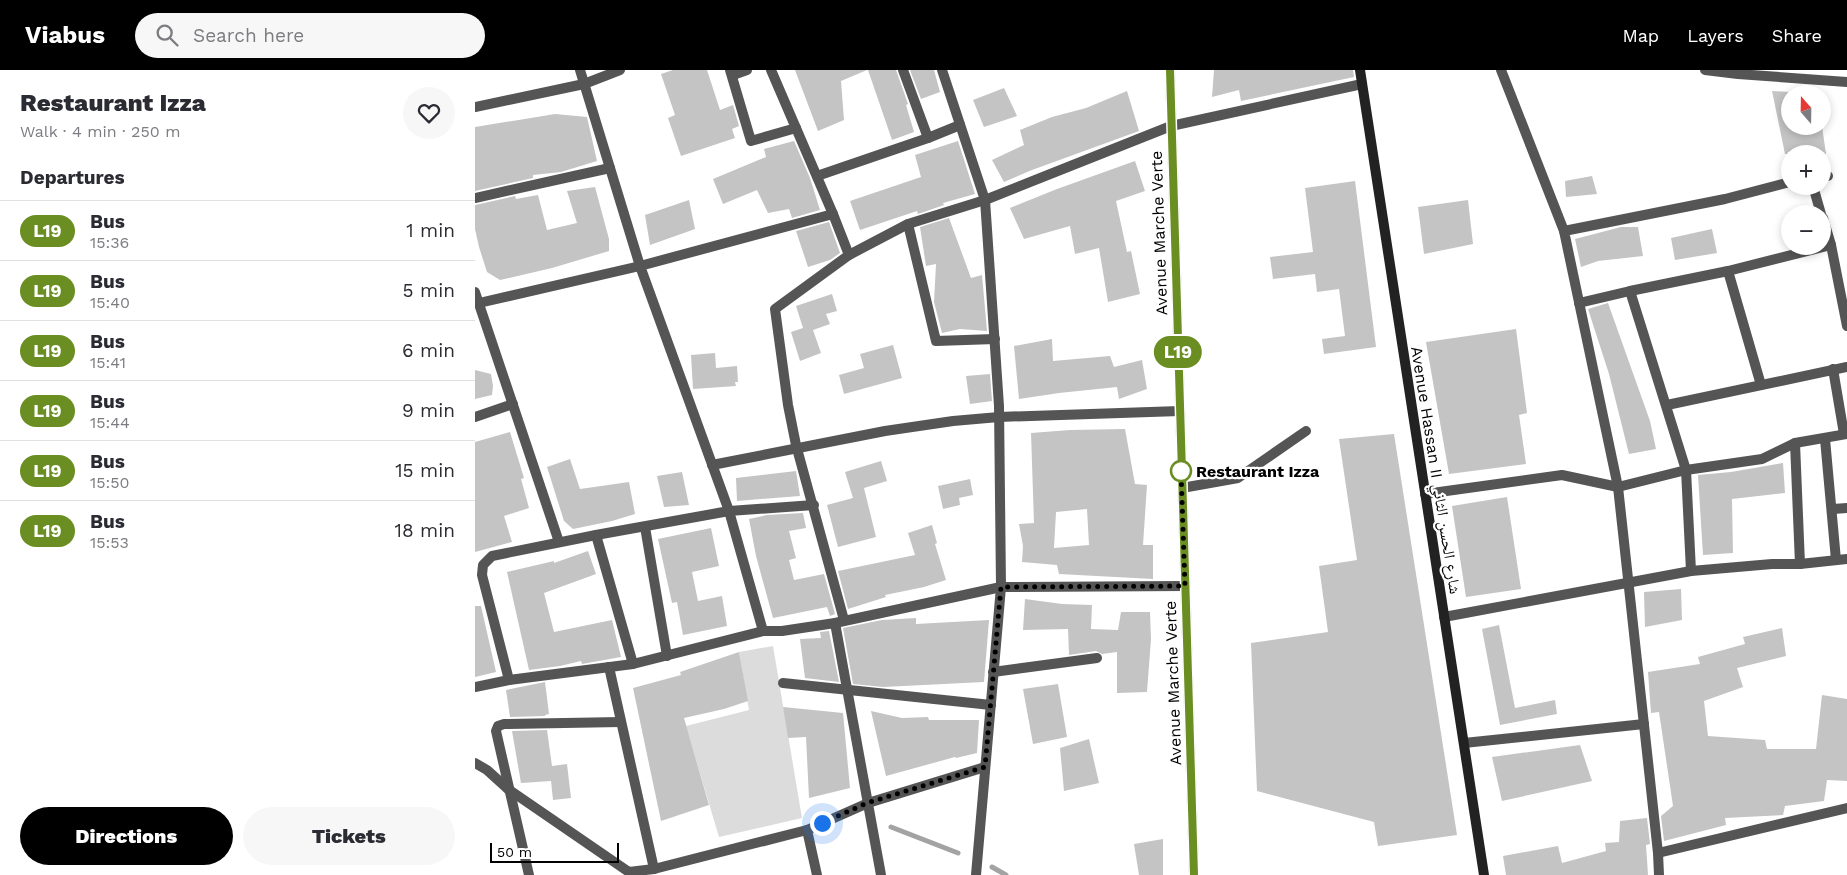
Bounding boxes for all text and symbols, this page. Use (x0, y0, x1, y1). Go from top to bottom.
search box (135, 13, 485, 58)
text: Viabus (25, 21, 105, 49)
icon: search (153, 21, 181, 49)
text: Search here (193, 24, 304, 47)
text: Map (1622, 25, 1659, 46)
text: Layers (1687, 25, 1744, 46)
text: Share (1772, 25, 1822, 46)
north arrow (1781, 85, 1831, 135)
map controls (1781, 85, 1831, 255)
button: heart (403, 87, 455, 139)
text: Restaurant Izza (20, 89, 206, 117)
text: Walk · 4 min · 250 m (20, 122, 180, 141)
button: + (1781, 145, 1831, 195)
street label: Avenue Marche Verte (1147, 150, 1171, 316)
text: Departures (20, 166, 125, 189)
button: − (1781, 205, 1831, 255)
text: Bus (90, 210, 125, 233)
text: 1 min (406, 219, 455, 242)
text: L19 (33, 220, 62, 241)
text: 15:36 (90, 233, 129, 252)
text: Bus (90, 270, 125, 293)
text: 5 min (403, 279, 455, 302)
text: L19 (33, 280, 62, 301)
text: 15:40 (90, 293, 130, 312)
text: Bus (90, 330, 125, 353)
line badge: L19 (1149, 336, 1207, 368)
text: 6 min (402, 339, 455, 362)
text: L19 (33, 340, 62, 361)
text: L19 (1164, 341, 1192, 362)
street label: Avenue Hassan II شارع الحسن الثاني (1404, 345, 1465, 596)
text: 15:41 (90, 353, 126, 372)
text: Bus (90, 390, 125, 413)
text: 9 min (402, 399, 455, 422)
text: L19 (33, 400, 62, 421)
text: 15:44 (90, 413, 130, 432)
text: Bus (90, 450, 125, 473)
text: 15 min (395, 459, 455, 482)
text: L19 (33, 460, 62, 481)
marker: Restaurant Izza (1170, 460, 1192, 482)
place label: Restaurant Izza (1196, 462, 1320, 481)
text: 15:50 (90, 473, 130, 492)
text: Bus (90, 510, 125, 533)
text: 18 min (394, 519, 455, 542)
text: L19 (33, 520, 62, 541)
text: 15:53 (90, 533, 129, 552)
street label: Avenue Marche Verte (1161, 600, 1185, 766)
button: Directions (20, 807, 233, 865)
button: Tickets (243, 807, 455, 865)
your location (810, 811, 835, 836)
scale bar (490, 840, 619, 863)
text: 50 m (497, 844, 532, 860)

